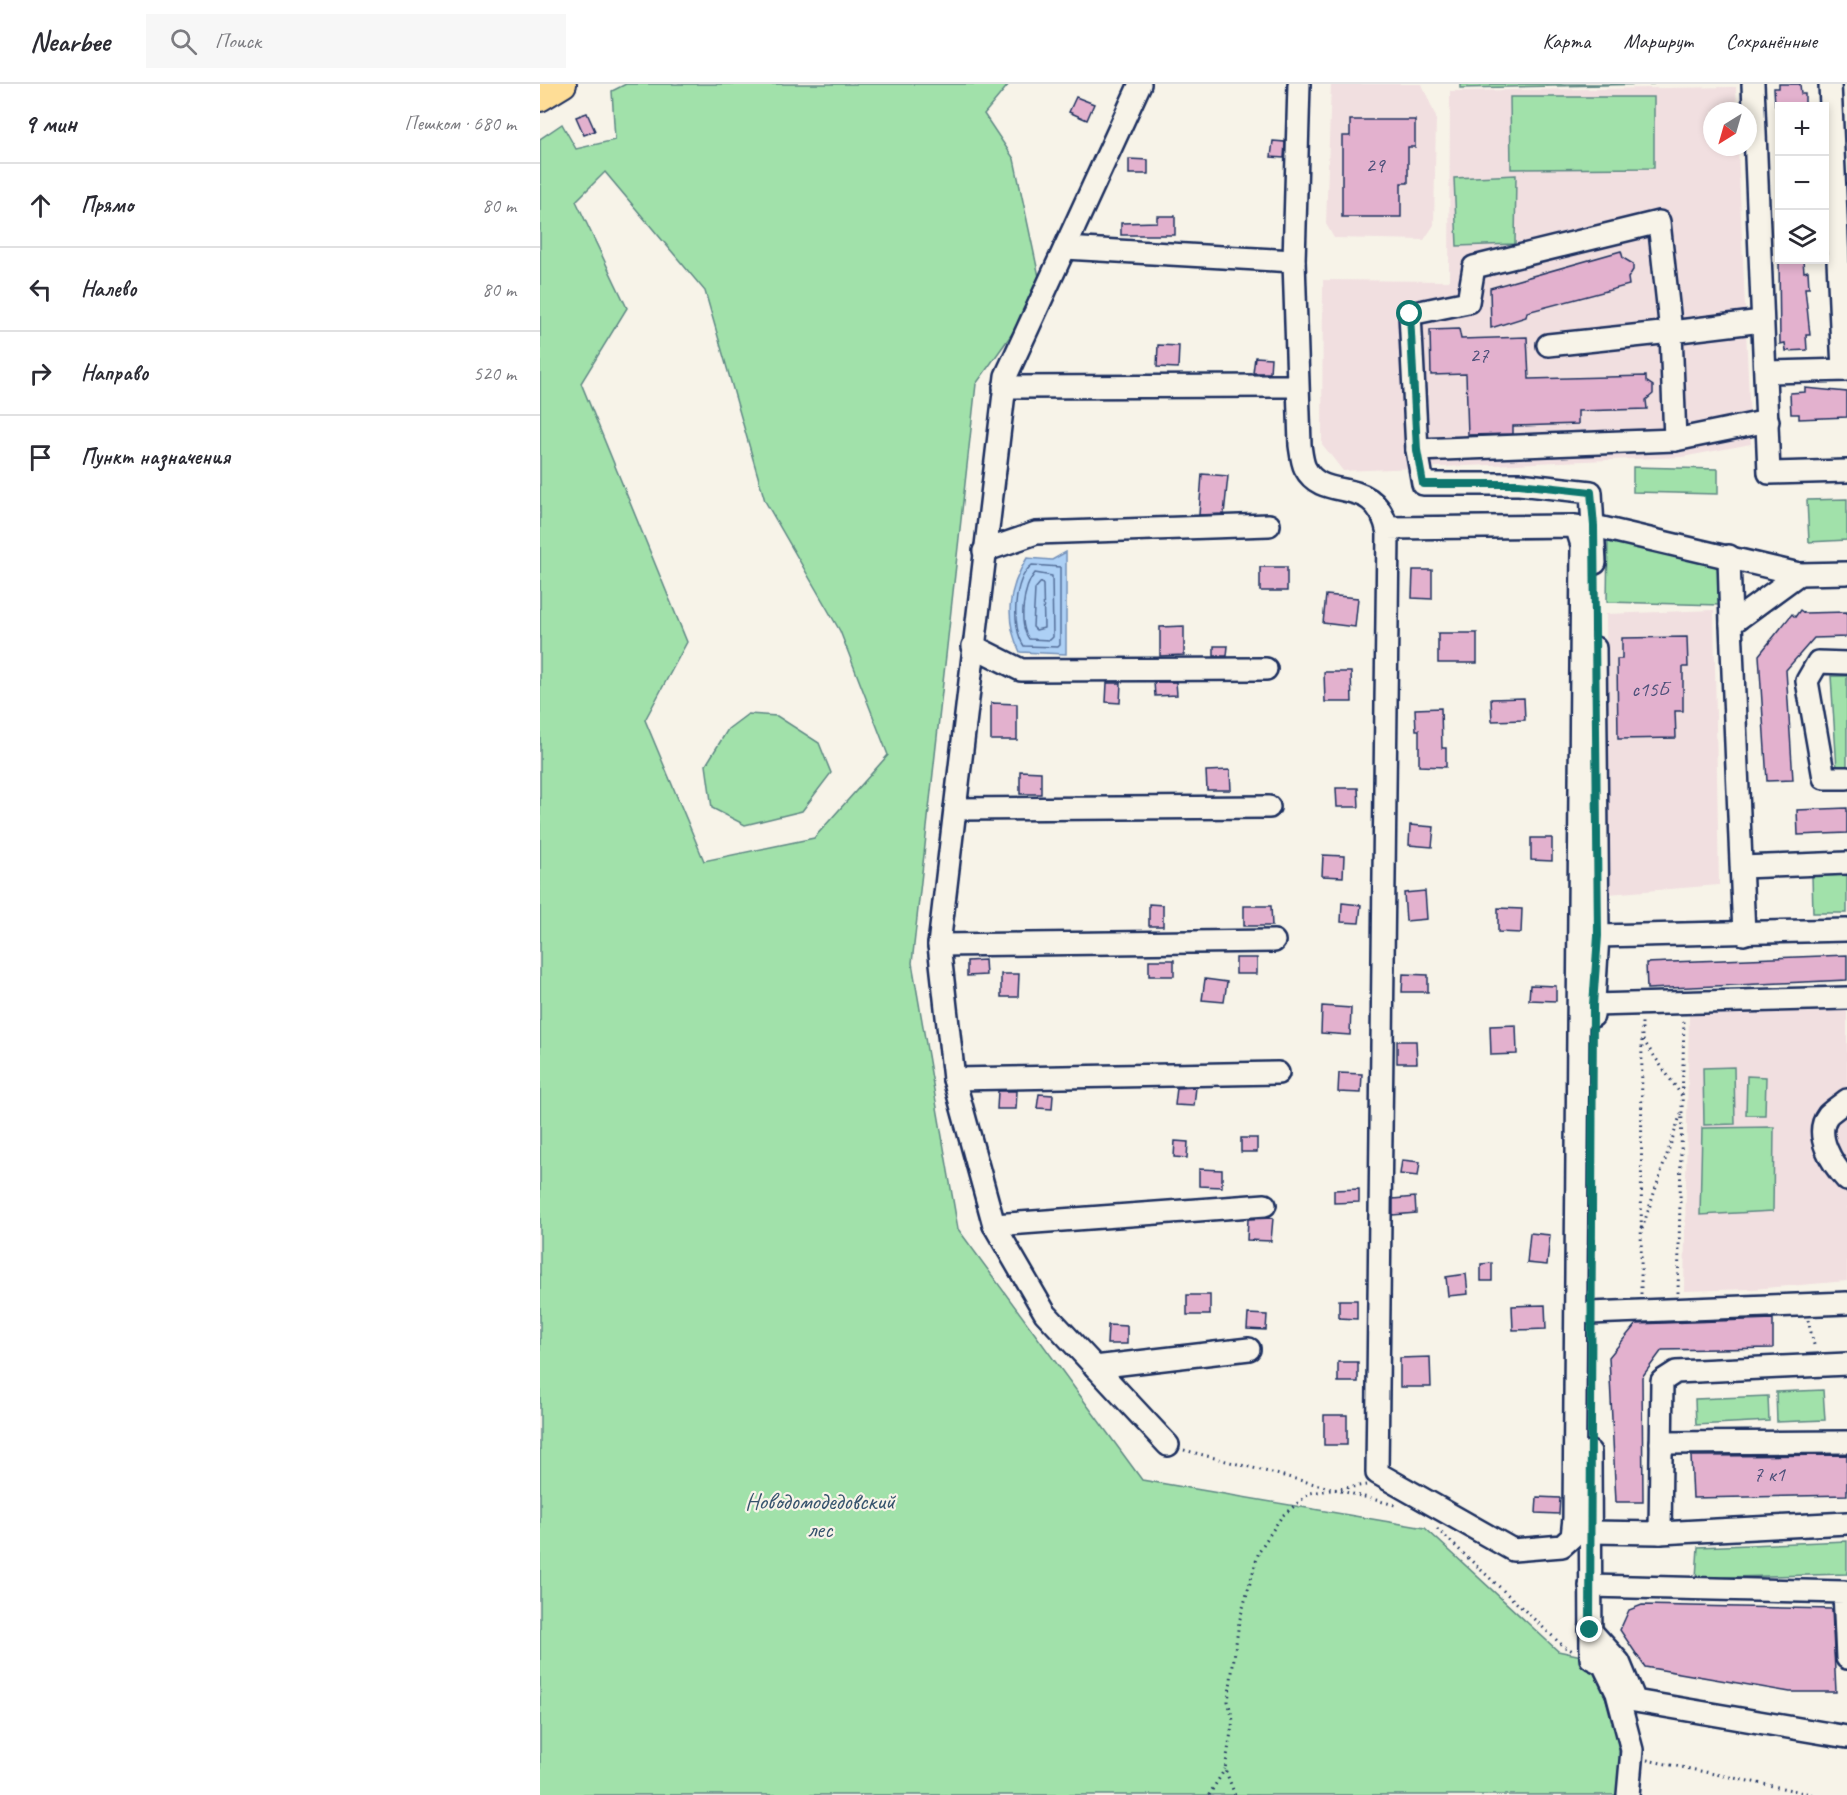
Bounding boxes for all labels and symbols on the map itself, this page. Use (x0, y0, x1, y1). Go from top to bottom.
north arrow (1703, 102, 1757, 156)
house number: 29 (1366, 152, 1386, 178)
route start (1396, 300, 1422, 326)
house number: 27 (1470, 342, 1490, 368)
house number: с15Б (1631, 676, 1672, 702)
house number: 7 к1 (1753, 1461, 1786, 1487)
park label: Новодомодедовский лес (745, 1486, 897, 1544)
route end (1576, 1616, 1602, 1642)

